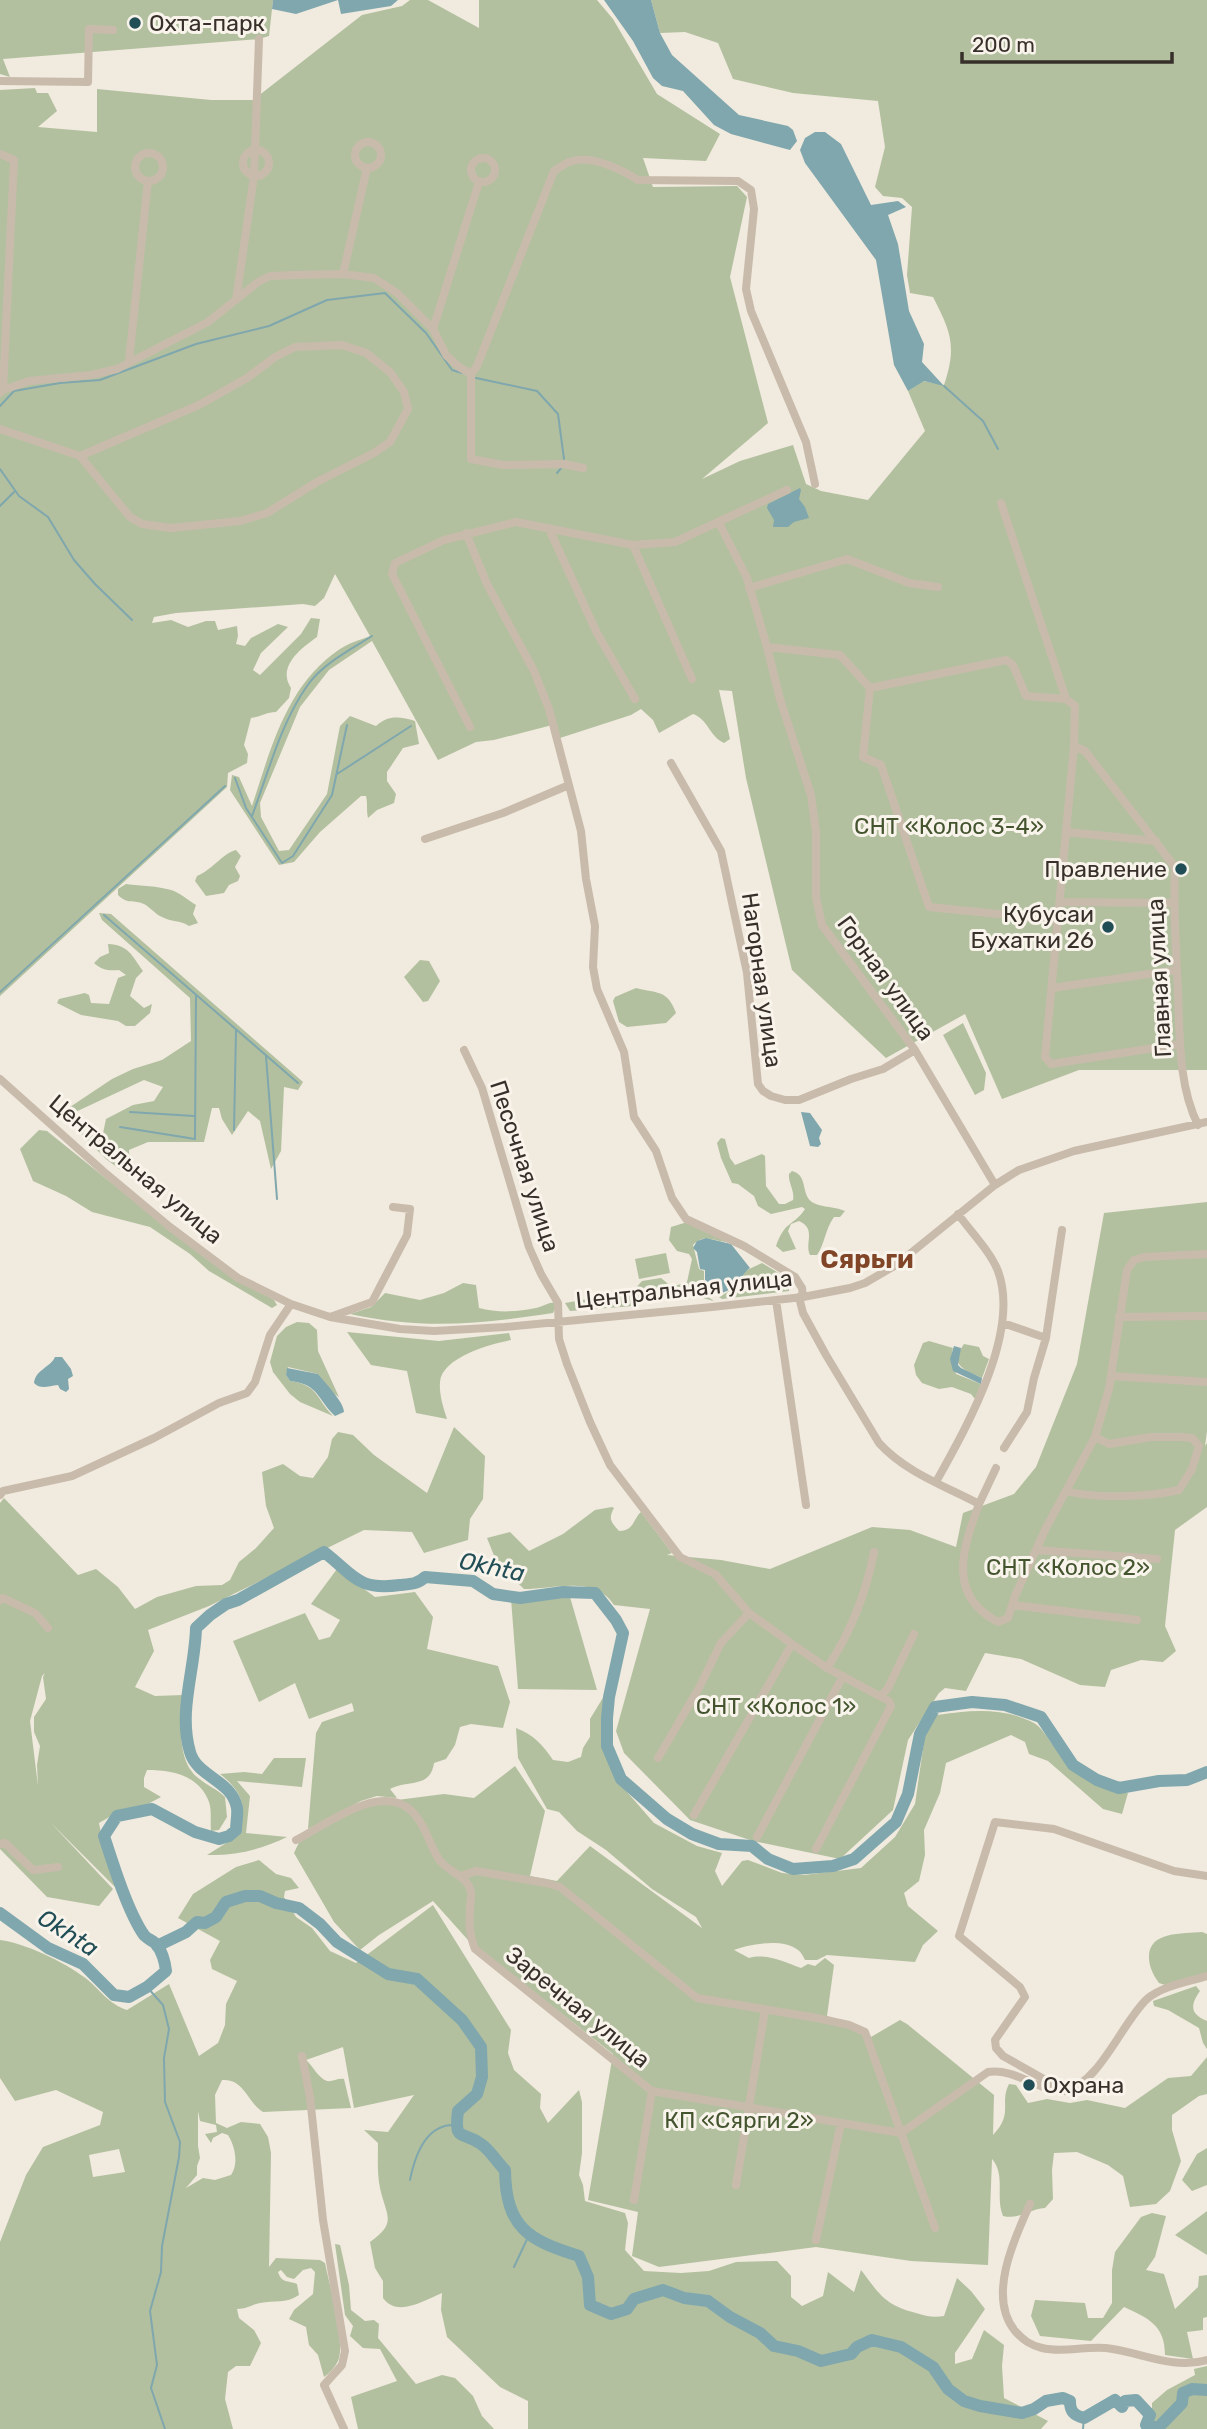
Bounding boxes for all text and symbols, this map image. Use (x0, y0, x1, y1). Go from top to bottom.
place label: Охта-парк (149, 9, 265, 37)
marker: Охта-парк (127, 15, 143, 31)
scale bar (962, 21, 1172, 65)
text: 200 m (972, 32, 1035, 57)
park label: СНТ «Колос 3-4» (854, 812, 1044, 840)
place label: Правление (1044, 855, 1167, 883)
marker: Правление (1173, 861, 1189, 877)
street label: Нагорная улица (736, 891, 788, 1069)
street label: Главная улица (1141, 898, 1177, 1058)
place label: Кубусаи Бухатки 26 (970, 900, 1094, 954)
street label: Горная улица (831, 910, 941, 1046)
marker: Кубусаи Бухатки 26 (1100, 919, 1116, 935)
street label: Песочная улица (484, 1077, 566, 1255)
street label: Центральная улица (44, 1088, 228, 1250)
district label: Сярьги (820, 1244, 914, 1275)
street label: Центральная улица (574, 1264, 794, 1314)
water label: Okhta (457, 1546, 527, 1588)
park label: СНТ «Колос 2» (986, 1553, 1150, 1581)
park label: СНТ «Колос 1» (696, 1692, 856, 1720)
water label: Okhta (33, 1903, 103, 1963)
street label: Заречная улица (500, 1940, 656, 2074)
place label: Охрана (1043, 2071, 1124, 2099)
marker: Охрана (1021, 2077, 1037, 2093)
park label: КП «Сярги 2» (664, 2106, 814, 2134)

